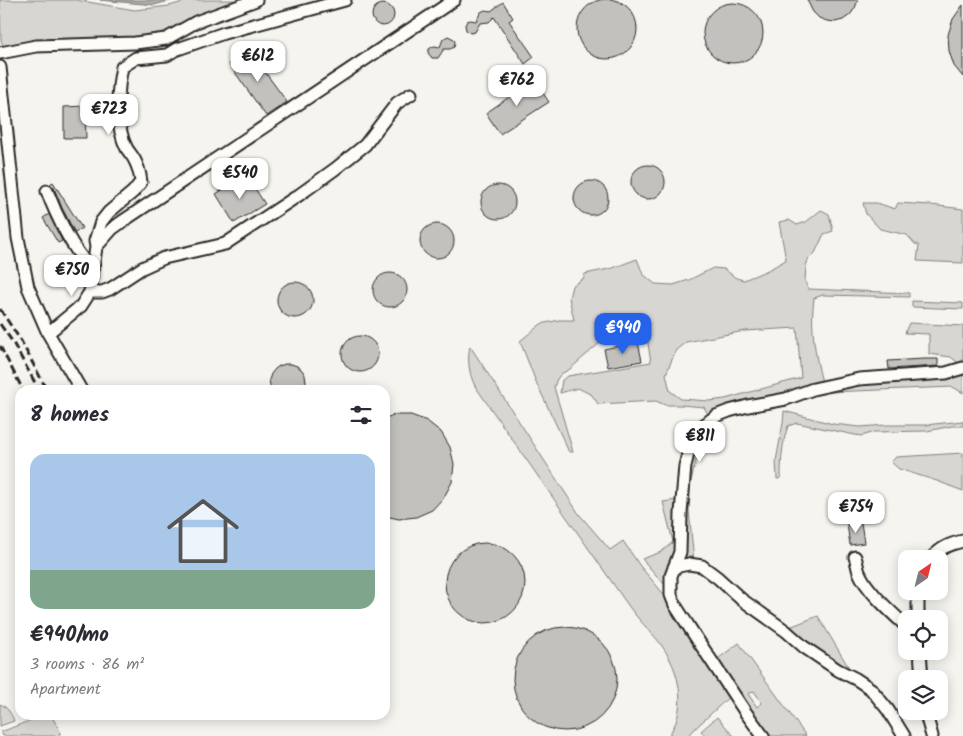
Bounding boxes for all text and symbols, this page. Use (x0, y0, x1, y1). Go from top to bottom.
pin: €612 (228, 41, 288, 83)
text: €612 (242, 44, 274, 69)
pin: €762 (487, 64, 547, 107)
text: €762 (499, 68, 535, 93)
pin: €723 (79, 94, 139, 136)
text: €723 (91, 97, 127, 122)
pin: €540 (210, 158, 270, 200)
text: €540 (222, 161, 258, 186)
pin: €750 (42, 254, 102, 297)
text: €750 (55, 258, 89, 283)
pin: €940 (593, 312, 653, 355)
text: €940 (605, 316, 641, 341)
text: 8 homes (30, 399, 109, 432)
icon: filters (347, 401, 375, 429)
pin: €811 (670, 420, 730, 463)
text: €811 (685, 424, 715, 449)
icon: home (158, 486, 248, 576)
pin: €754 (826, 492, 886, 534)
text: €754 (839, 495, 873, 520)
north arrow (898, 550, 948, 600)
map controls (898, 550, 948, 720)
button: locate (898, 610, 948, 660)
text: €940/mo (30, 619, 109, 652)
text: 3 rooms · 86 m² (30, 652, 144, 677)
button: layers (898, 670, 948, 720)
text: Apartment (30, 677, 101, 702)

